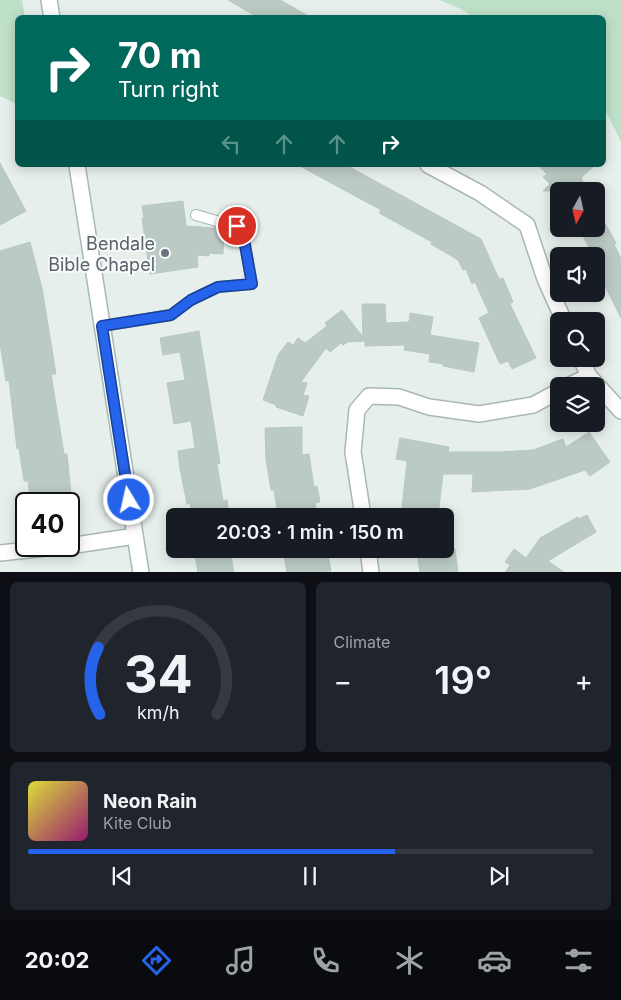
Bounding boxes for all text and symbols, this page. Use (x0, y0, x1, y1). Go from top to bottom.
text: 70 m (118, 34, 202, 76)
icon: right (35, 35, 100, 100)
text: Turn right (118, 76, 219, 102)
icon: left (217, 130, 245, 158)
icon: ahead (270, 130, 298, 158)
icon: ahead (323, 130, 351, 158)
icon: right (376, 130, 404, 158)
north arrow (550, 182, 605, 238)
map controls (550, 182, 605, 432)
pin (216, 205, 258, 247)
icon: arrive (223, 212, 251, 240)
place label: Bendale Bible Chapel (48, 233, 155, 275)
marker: Bendale Bible Chapel (159, 247, 171, 259)
button: sound (550, 247, 605, 302)
button: search (550, 312, 605, 367)
button: layers (550, 377, 605, 432)
position arrow (102, 473, 154, 525)
speed limit sign: 40 (15, 492, 80, 557)
text: 20:03 · 1 min · 150 m (216, 521, 404, 544)
text: Climate (334, 632, 390, 652)
text: 34 (123, 643, 192, 706)
text: 19° (434, 657, 492, 703)
text: − (334, 664, 352, 698)
text: + (574, 664, 593, 698)
text: km/h (137, 702, 179, 723)
text: Neon Rain (103, 790, 197, 813)
text: Kite Club (103, 813, 172, 833)
icon: previous (108, 862, 136, 890)
icon: pause (296, 862, 324, 890)
icon: next (485, 862, 513, 890)
icon: directions (139, 943, 174, 978)
icon: music (223, 943, 258, 978)
icon: phone (308, 943, 343, 978)
icon: climate (392, 943, 427, 978)
icon: car (477, 943, 512, 978)
icon: filters (561, 943, 596, 978)
text: 20:02 (25, 947, 89, 973)

